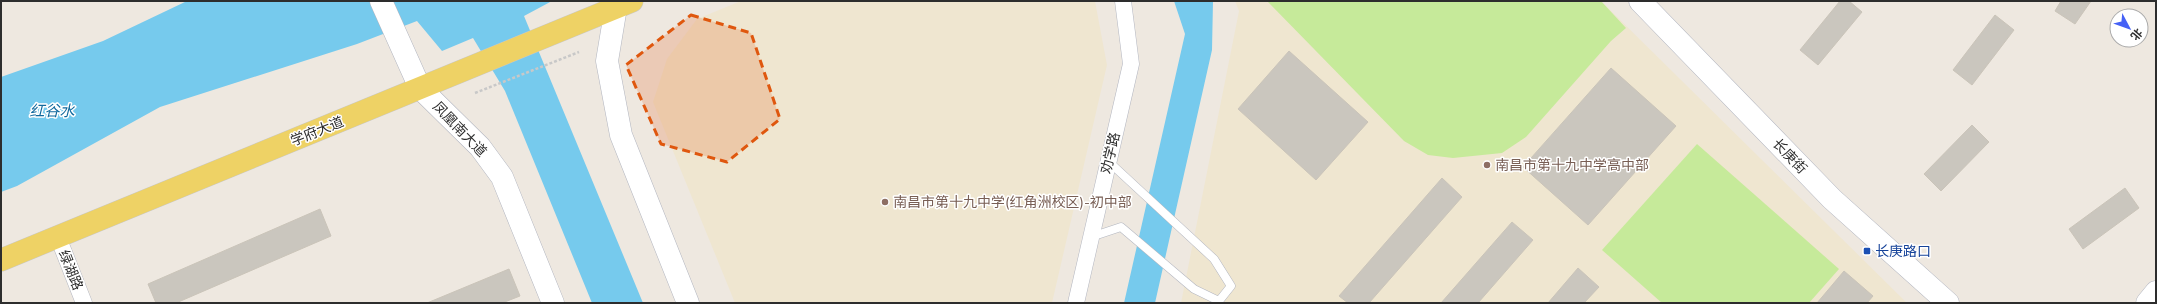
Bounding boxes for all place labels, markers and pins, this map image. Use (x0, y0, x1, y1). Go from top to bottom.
place label: 南昌市第十九中学高中部 (1495, 156, 1649, 175)
marker: 南昌市第十九中学高中部 (1482, 160, 1492, 170)
place label: 南昌市第十九中学(红角洲校区)-初中部 (893, 193, 1132, 212)
marker: 南昌市第十九中学(红角洲校区)-初中部 (880, 197, 890, 207)
place label: 长庚路口 (1875, 242, 1931, 261)
marker: 长庚路口 (1862, 246, 1872, 256)

